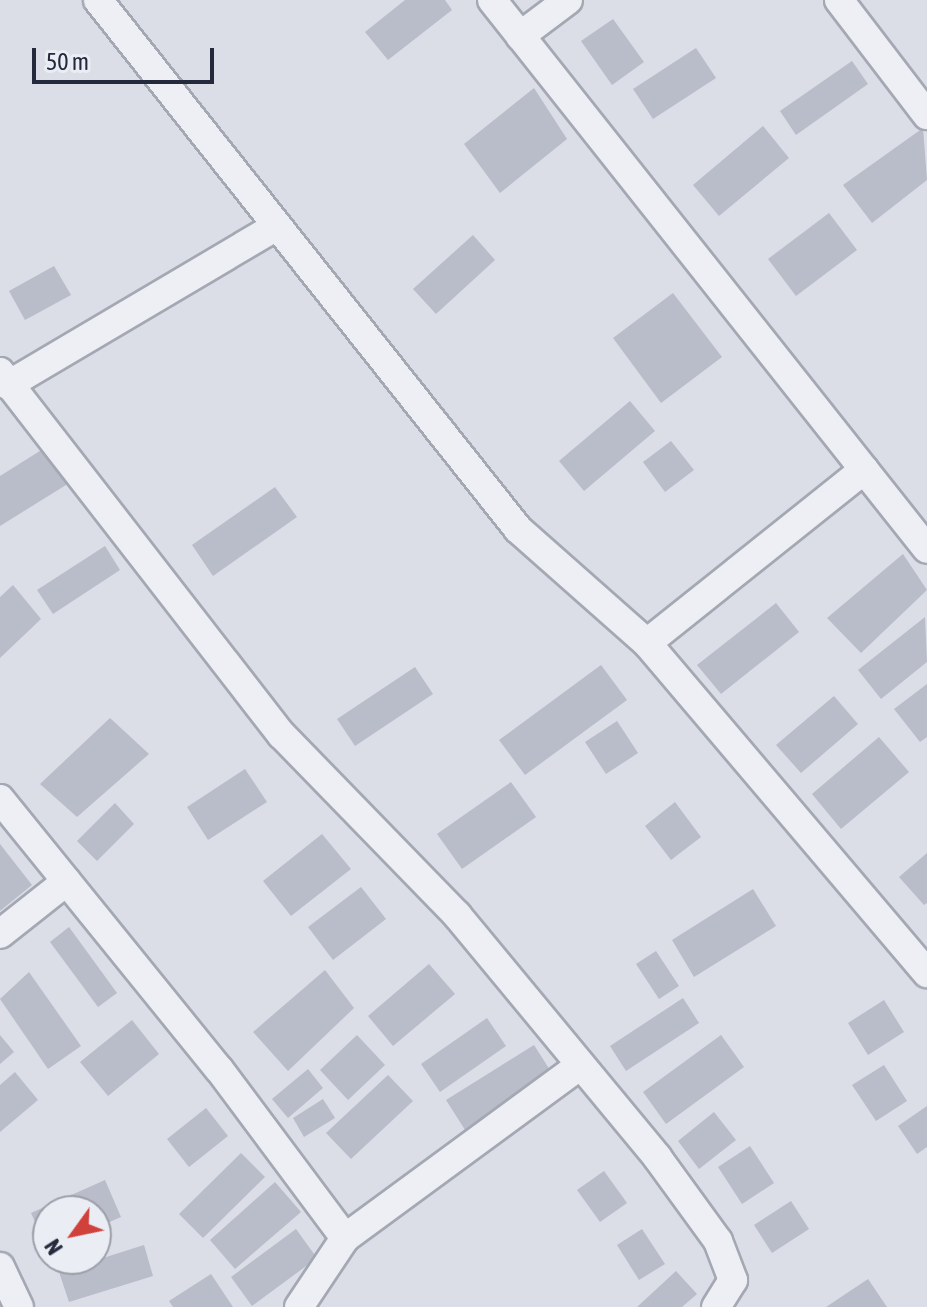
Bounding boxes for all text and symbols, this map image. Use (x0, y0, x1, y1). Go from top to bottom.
scale bar (36, 32, 218, 82)
text: 50 m (46, 48, 89, 75)
north arrow (32, 1195, 112, 1275)
text: N (39, 1234, 68, 1260)

